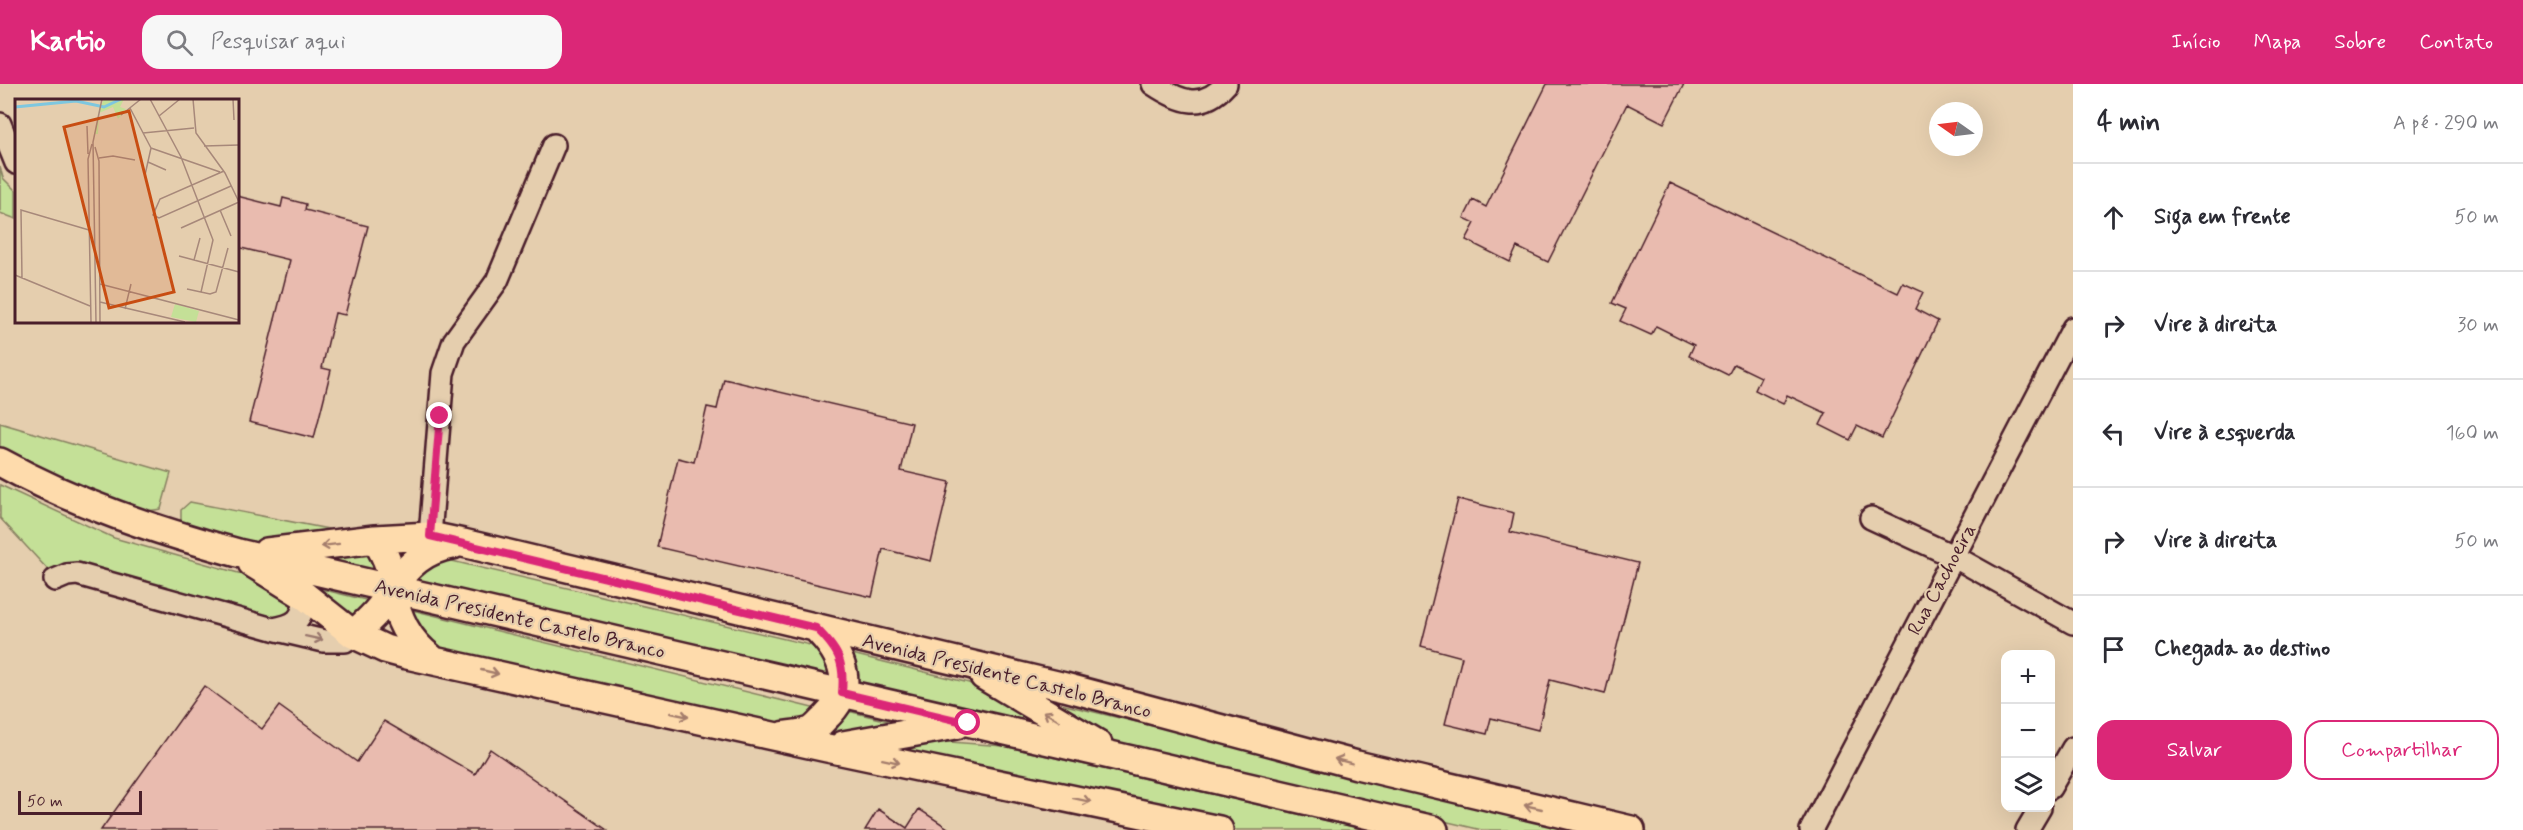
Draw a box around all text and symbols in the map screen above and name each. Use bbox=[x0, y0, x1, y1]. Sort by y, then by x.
search box bbox=[142, 15, 562, 69]
text: Kartio bbox=[30, 24, 106, 61]
icon: search bbox=[163, 26, 196, 59]
text: Pesquisar aqui bbox=[211, 28, 346, 56]
text: Início bbox=[2171, 28, 2221, 56]
text: Mapa bbox=[2254, 28, 2301, 56]
text: Sobre bbox=[2334, 28, 2386, 56]
text: Contato bbox=[2419, 28, 2493, 56]
inset map bbox=[15, 99, 238, 322]
north arrow bbox=[1929, 102, 1983, 156]
text: 4 min bbox=[2097, 106, 2160, 140]
text: A pé · 290 m bbox=[2393, 110, 2499, 137]
icon: ahead bbox=[2097, 201, 2130, 234]
text: Siga em frente bbox=[2154, 203, 2291, 231]
text: 50 m bbox=[2454, 204, 2499, 231]
icon: right bbox=[2097, 309, 2130, 342]
text: Vire à direita bbox=[2154, 311, 2277, 339]
text: 30 m bbox=[2457, 312, 2499, 339]
route end bbox=[426, 402, 452, 428]
icon: left bbox=[2097, 417, 2130, 450]
text: Vire à esquerda bbox=[2154, 419, 2295, 447]
text: 160 m bbox=[2446, 420, 2499, 447]
street label: Rua Cachoeira bbox=[1902, 519, 1983, 640]
icon: right bbox=[2097, 525, 2130, 558]
text: Vire à direita bbox=[2154, 527, 2277, 555]
text: 50 m bbox=[2454, 528, 2499, 555]
one-way arrow bbox=[320, 540, 340, 551]
street label: Avenida Presidente Castelo Branco bbox=[372, 573, 667, 666]
street label: Avenida Presidente Castelo Branco bbox=[859, 627, 1154, 726]
one-way arrow bbox=[305, 633, 324, 645]
icon: arrive bbox=[2097, 633, 2130, 666]
text: Chegada ao destino bbox=[2154, 635, 2330, 663]
map controls bbox=[2001, 650, 2055, 812]
button: + bbox=[2001, 650, 2055, 704]
one-way arrow bbox=[480, 667, 499, 679]
button: − bbox=[2001, 704, 2055, 758]
route start bbox=[954, 709, 980, 735]
one-way arrow bbox=[670, 710, 689, 721]
one-way arrow bbox=[1043, 710, 1060, 722]
button: Salvar bbox=[2097, 720, 2292, 780]
button: Compartilhar bbox=[2304, 720, 2499, 780]
one-way arrow bbox=[1334, 755, 1353, 767]
one-way arrow bbox=[881, 756, 900, 767]
button: layers bbox=[2001, 758, 2055, 812]
scale bar bbox=[18, 788, 142, 816]
text: 50 m bbox=[27, 791, 63, 812]
one-way arrow bbox=[1072, 795, 1091, 807]
one-way arrow bbox=[1524, 800, 1543, 812]

